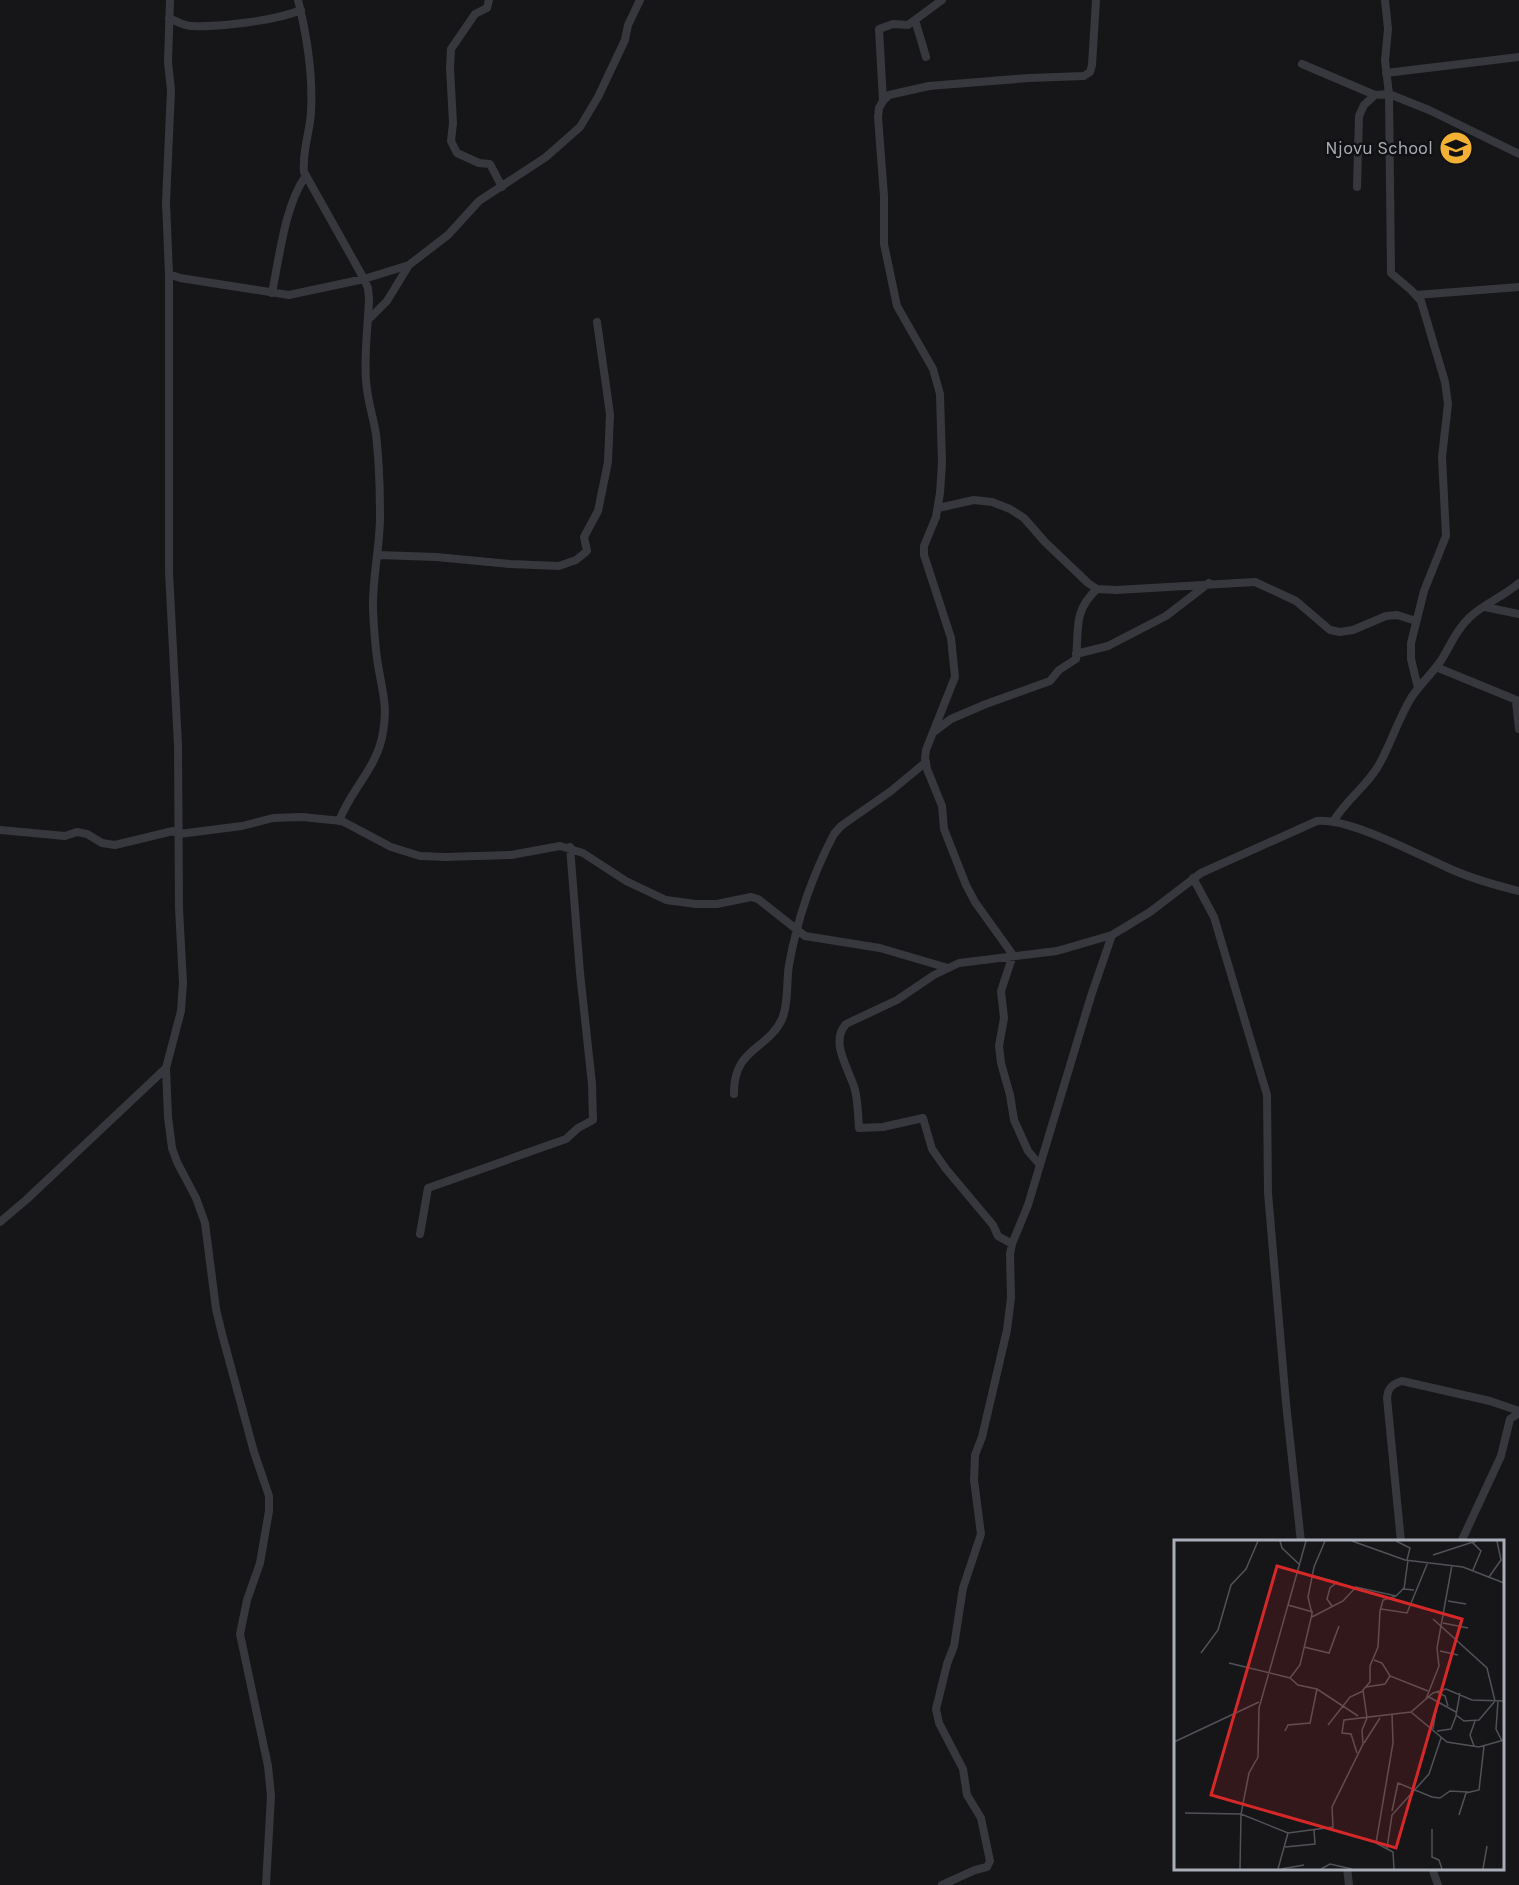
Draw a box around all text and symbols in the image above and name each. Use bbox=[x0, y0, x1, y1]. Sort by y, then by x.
school or university icon: Njovu School bbox=[1438, 130, 1474, 166]
place label: Njovu School bbox=[1325, 137, 1433, 159]
inset map bbox=[1174, 1540, 1504, 1870]

